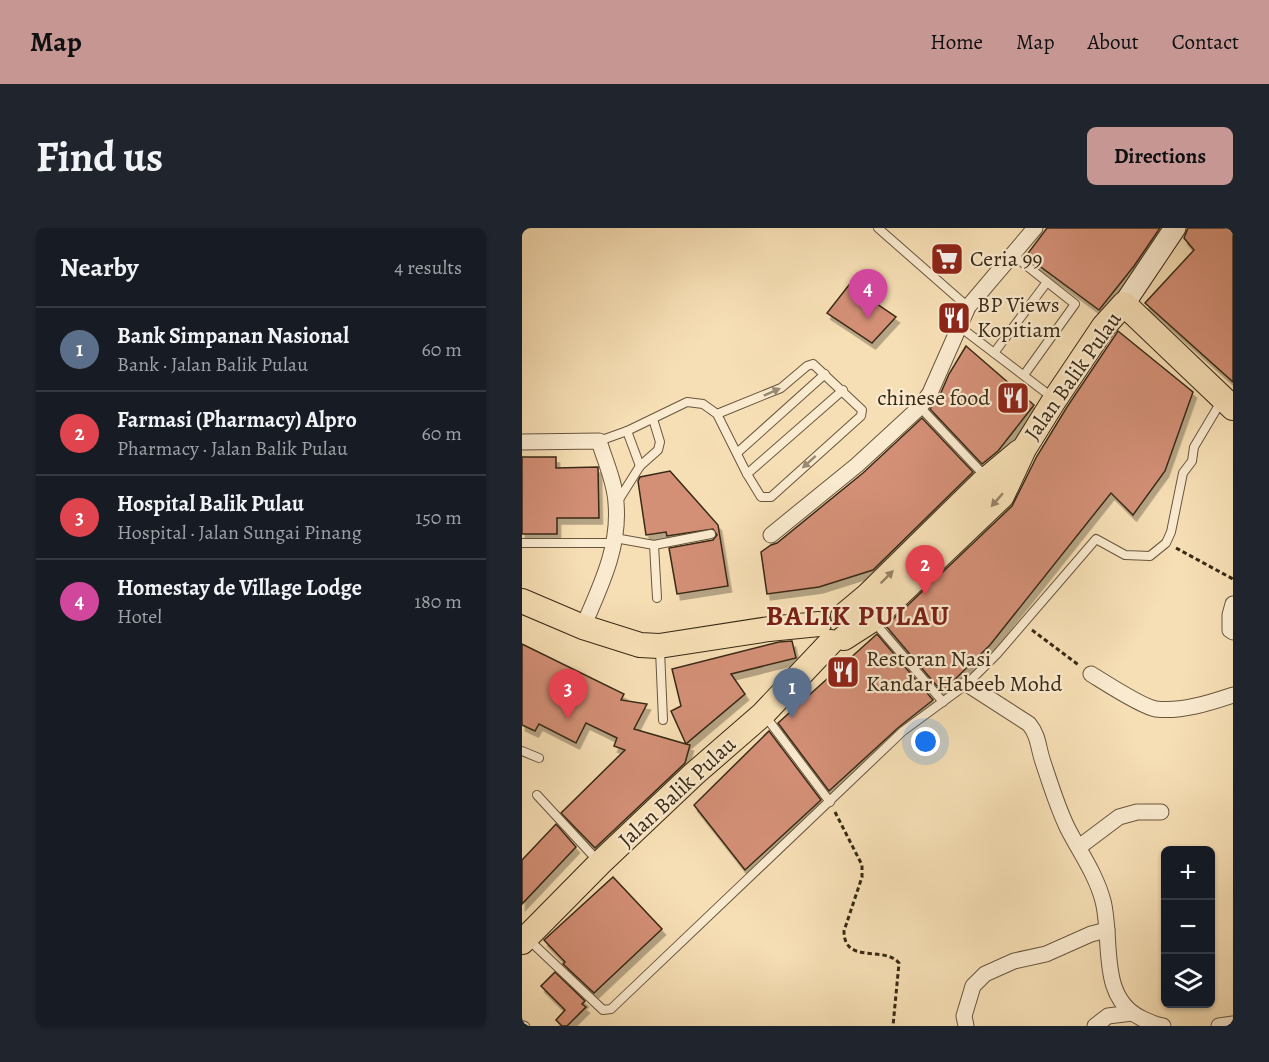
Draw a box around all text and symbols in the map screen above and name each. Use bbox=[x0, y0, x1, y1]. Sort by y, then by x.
text: Map bbox=[30, 23, 82, 61]
text: Home bbox=[930, 28, 983, 56]
text: Map bbox=[1016, 28, 1054, 56]
text: About bbox=[1087, 28, 1139, 56]
text: Contact bbox=[1172, 28, 1239, 56]
button: Directions bbox=[1087, 127, 1233, 185]
text: Find us bbox=[36, 128, 163, 185]
supermarket icon: Ceria 99 bbox=[929, 241, 965, 277]
place label: Ceria 99 bbox=[970, 244, 1042, 274]
text: Nearby bbox=[60, 250, 139, 285]
text: 4 results bbox=[394, 254, 462, 281]
pin: 4 bbox=[848, 270, 888, 319]
place label: BP Views Kopitiam bbox=[977, 290, 1061, 345]
restaurant icon: BP Views Kopitiam bbox=[936, 300, 972, 336]
street label: Jalan Balik Pulau bbox=[1018, 306, 1129, 446]
text: Bank Simpanan Nasional bbox=[117, 321, 349, 351]
text: 1 bbox=[76, 336, 83, 363]
text: 60 m bbox=[422, 336, 462, 363]
text: Bank · Jalan Balik Pulau bbox=[117, 351, 308, 378]
restaurant icon: chinese food bbox=[995, 380, 1031, 416]
place label: chinese food bbox=[877, 383, 990, 413]
one-way arrow bbox=[763, 387, 781, 397]
text: Farmasi (Pharmacy) Alpro bbox=[117, 405, 357, 435]
text: 2 bbox=[75, 420, 84, 447]
text: 60 m bbox=[422, 420, 462, 447]
text: Pharmacy · Jalan Balik Pulau bbox=[117, 435, 348, 462]
one-way arrow bbox=[802, 455, 817, 469]
text: Hospital Balik Pulau bbox=[117, 489, 304, 519]
one-way arrow bbox=[991, 492, 1004, 507]
text: 3 bbox=[75, 504, 84, 531]
text: 150 m bbox=[415, 504, 462, 531]
text: Hospital · Jalan Sungai Pinang bbox=[117, 519, 362, 546]
pin: 2 bbox=[906, 546, 944, 595]
one-way arrow bbox=[879, 570, 894, 584]
text: Homestay de Village Lodge bbox=[117, 573, 362, 603]
text: 4 bbox=[75, 588, 84, 615]
text: 180 m bbox=[414, 588, 462, 615]
district label: BALIK PULAU bbox=[766, 597, 950, 635]
text: Hotel bbox=[117, 603, 162, 630]
place label: Restoran Nasi Kandar Habeeb Mohd bbox=[866, 644, 1062, 699]
restaurant icon: Restoran Nasi Kandar Habeeb Mohd bbox=[825, 654, 861, 690]
pin: 1 bbox=[772, 668, 812, 718]
pin: 3 bbox=[548, 670, 588, 719]
your location bbox=[911, 727, 940, 756]
street label: Jalan Balik Pulau bbox=[612, 730, 742, 854]
map controls bbox=[1161, 846, 1215, 1008]
button: + bbox=[1161, 846, 1215, 900]
button: − bbox=[1161, 900, 1215, 954]
button: layers bbox=[1161, 954, 1215, 1008]

